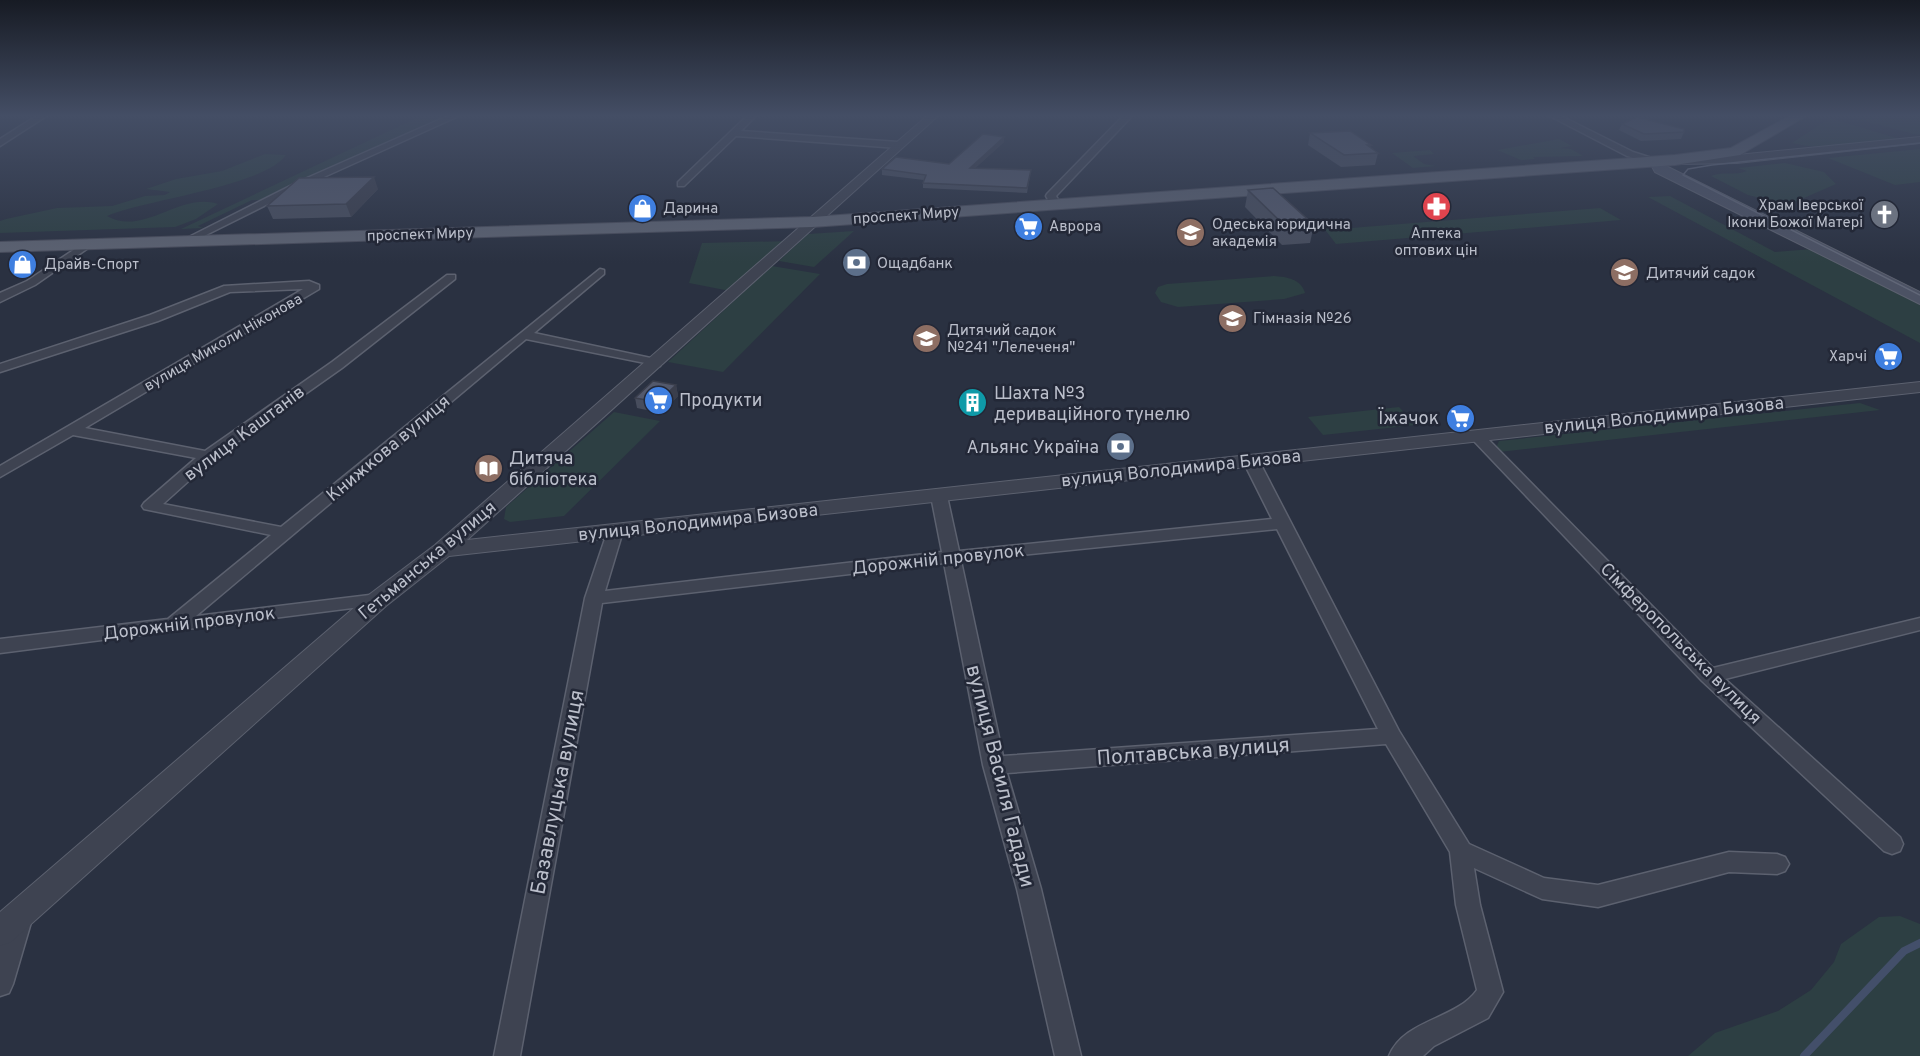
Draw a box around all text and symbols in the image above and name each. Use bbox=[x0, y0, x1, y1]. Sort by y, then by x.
pharmacy icon: Аптека оптових цін bbox=[1420, 190, 1452, 222]
shop icon: Дарина bbox=[626, 192, 658, 224]
place label: Храм Іверської Ікони Божої Матері bbox=[1727, 197, 1864, 233]
church icon: Храм Іверської Ікони Божої Матері bbox=[1868, 198, 1900, 230]
place label: Дарина bbox=[663, 200, 718, 219]
street label: проспект Миру bbox=[852, 203, 960, 230]
supermarket icon: Аврора bbox=[1012, 210, 1044, 242]
place label: Одеська юридична академія bbox=[1212, 216, 1351, 252]
school or university icon: Одеська юридична академія bbox=[1175, 217, 1207, 249]
place label: Аврора bbox=[1049, 218, 1101, 237]
street label: проспект Миру bbox=[367, 224, 474, 247]
place label: Аптека оптових цін bbox=[1394, 225, 1478, 261]
bank icon: Ощадбанк bbox=[840, 247, 872, 279]
shop icon: Драйв-Спорт bbox=[7, 248, 39, 280]
place label: Ощадбанк bbox=[877, 255, 953, 274]
place label: Драйв-Спорт bbox=[44, 256, 139, 275]
school or university icon: Дитячий садок bbox=[1609, 257, 1641, 289]
place label: Дитячий садок bbox=[1646, 265, 1756, 284]
street label: вулиця Миколи Ніконова bbox=[141, 290, 306, 396]
school or university icon: Гімназія №26 bbox=[1216, 302, 1248, 334]
place label: Гімназія №26 bbox=[1253, 310, 1352, 329]
place label: Дитячий садок №241 "Лелеченя" bbox=[947, 322, 1075, 358]
school or university icon: Дитячий садок №241 "Лелеченя" bbox=[910, 323, 942, 355]
supermarket icon: Харчі bbox=[1872, 340, 1904, 372]
place label: Харчі bbox=[1829, 348, 1867, 367]
street label: вулиця Каштанів bbox=[180, 381, 310, 487]
place label: Шахта №3 дериваційного тунелю bbox=[994, 383, 1190, 427]
supermarket icon: Продукти bbox=[642, 384, 674, 416]
building icon: Шахта №3 дериваційного тунелю bbox=[957, 387, 989, 419]
place label: Продукти bbox=[679, 390, 762, 413]
street label: Книжкова вулиця bbox=[322, 391, 456, 508]
street label: вулиця Володимира Бизова bbox=[1543, 392, 1785, 441]
supermarket icon: Їжачок bbox=[1444, 402, 1476, 434]
place label: Їжачок bbox=[1378, 406, 1439, 431]
bank icon: Альянс Україна bbox=[1104, 431, 1136, 463]
place label: Альянс Україна bbox=[966, 437, 1099, 460]
street label: вулиця Володимира Бизова bbox=[1060, 445, 1302, 494]
place label: Дитяча бібліотека bbox=[509, 448, 597, 492]
library icon: Дитяча бібліотека bbox=[472, 452, 504, 484]
street label: Гетьманська вулиця bbox=[354, 497, 502, 626]
street label: вулиця Володимира Бизова bbox=[577, 499, 819, 548]
street label: Дорожній провулок bbox=[851, 540, 1025, 581]
street label: Сімферопольська вулиця bbox=[1594, 558, 1766, 730]
street label: Дорожній провулок bbox=[102, 603, 276, 646]
street label: вулиця Василя Гадади bbox=[959, 662, 1040, 891]
street label: Базавлуцька вулиця bbox=[525, 688, 592, 897]
street label: Полтавська вулиця bbox=[1096, 732, 1291, 773]

